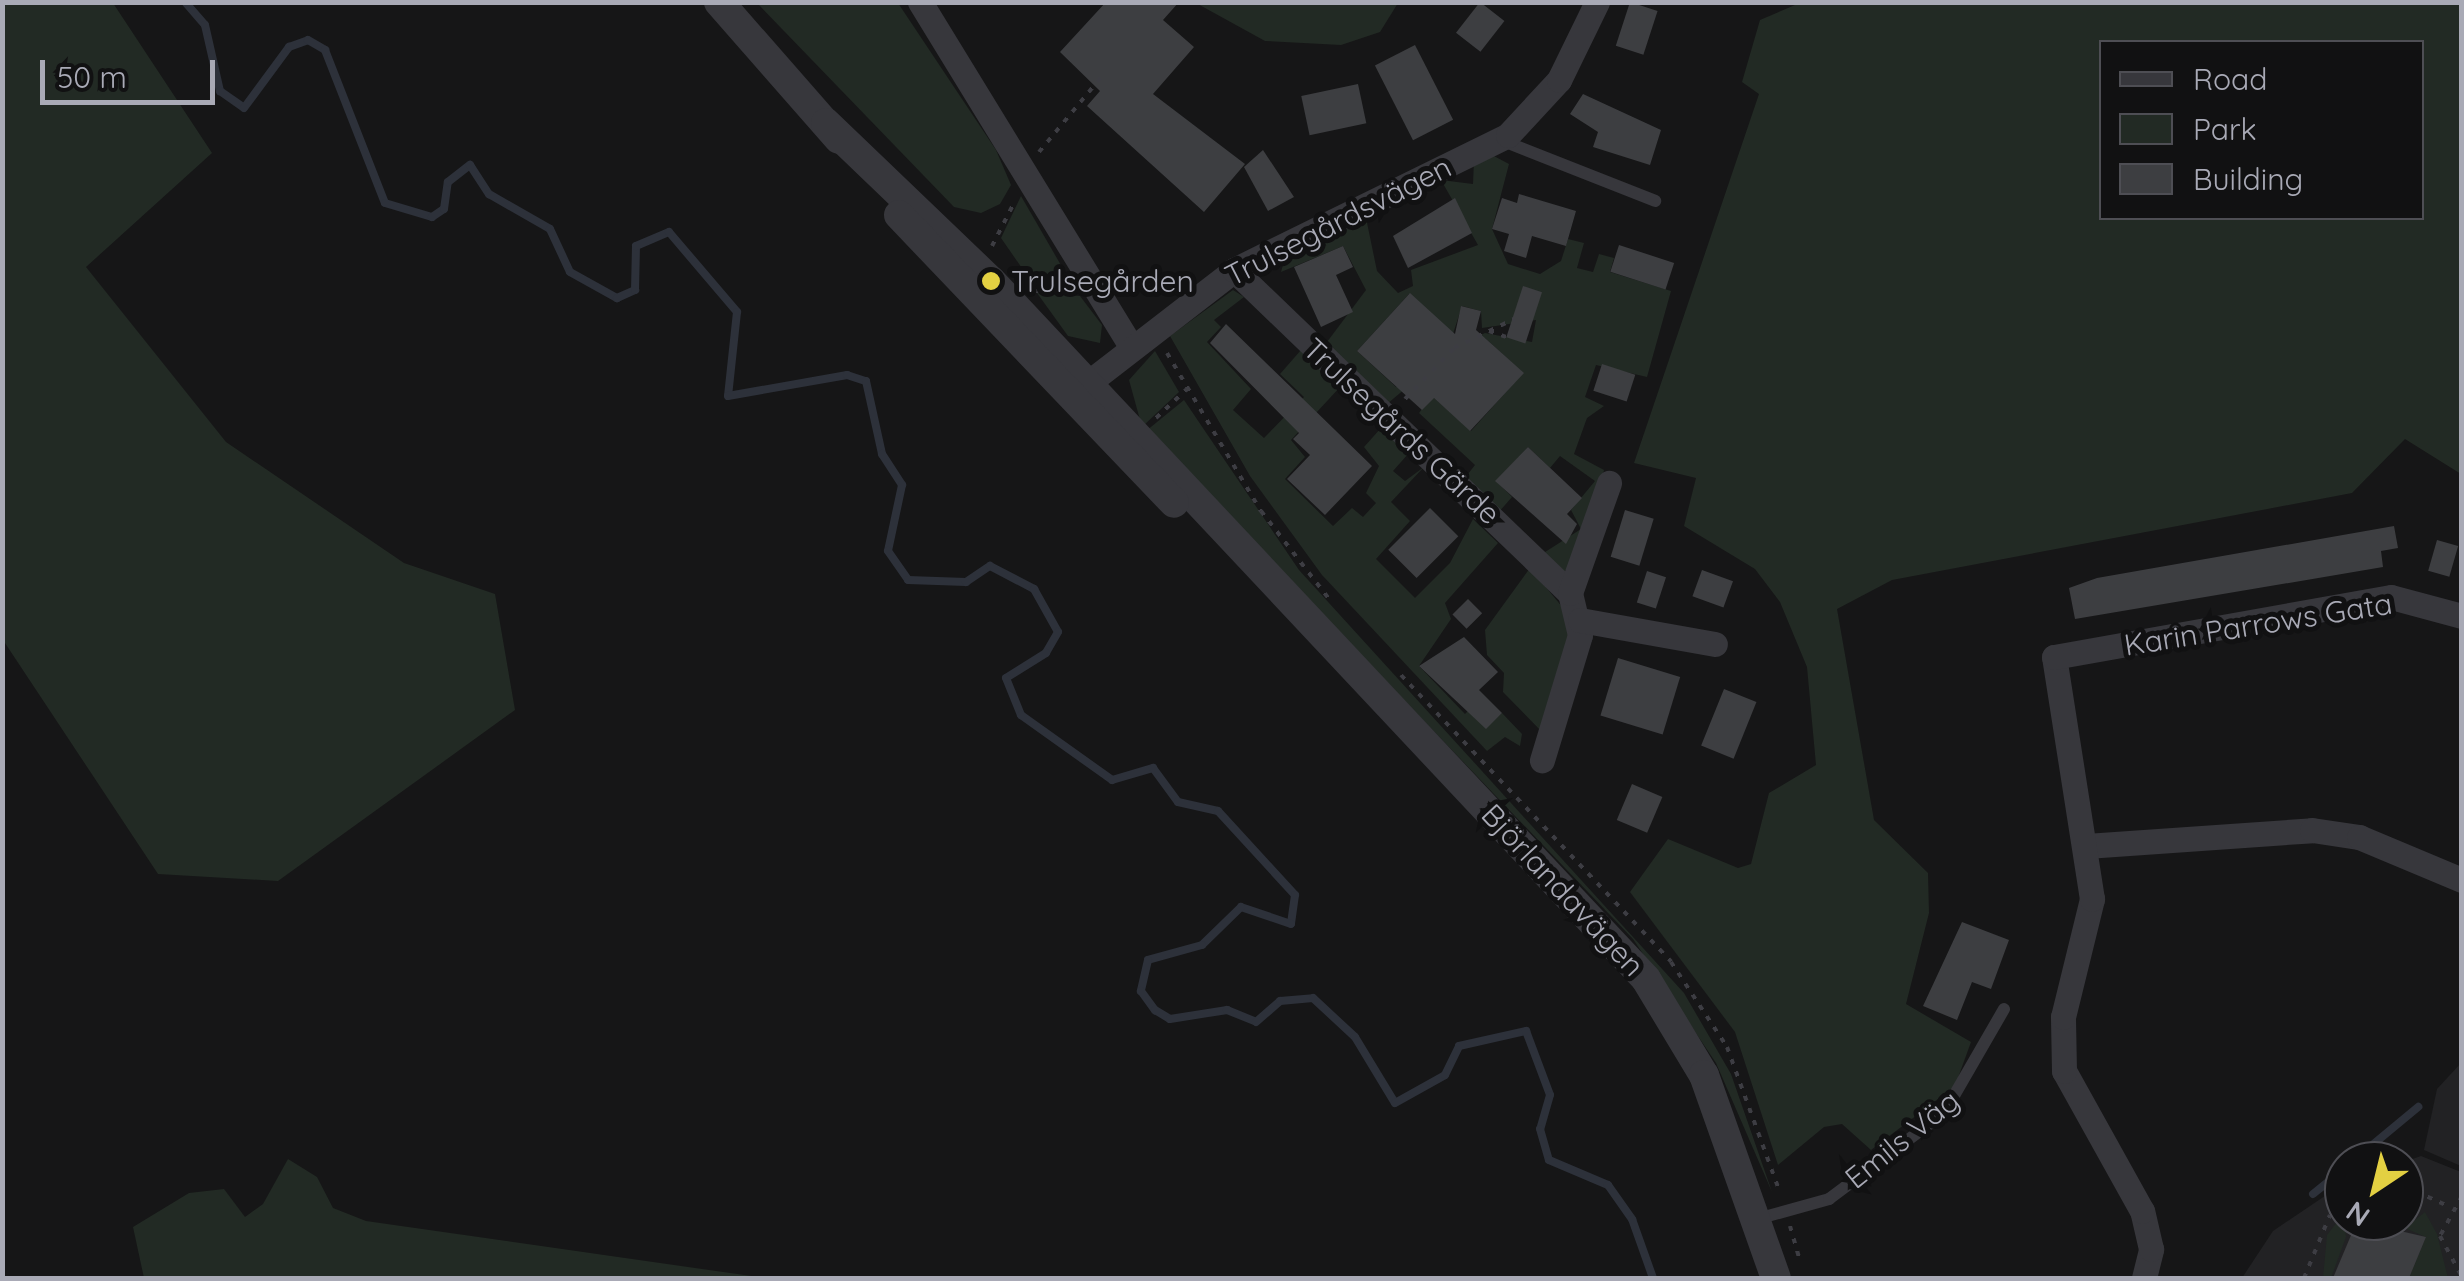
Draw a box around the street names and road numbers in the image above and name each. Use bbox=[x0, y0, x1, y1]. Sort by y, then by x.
street label: Trulsegårdsvägen bbox=[1219, 148, 1457, 294]
street label: Trulsegårds Gärde bbox=[1296, 330, 1508, 532]
street label: Karin Parrows Gata bbox=[2121, 585, 2395, 663]
street label: Björlandavägen bbox=[1474, 796, 1652, 984]
street label: Emils Väg bbox=[1838, 1082, 1966, 1196]

